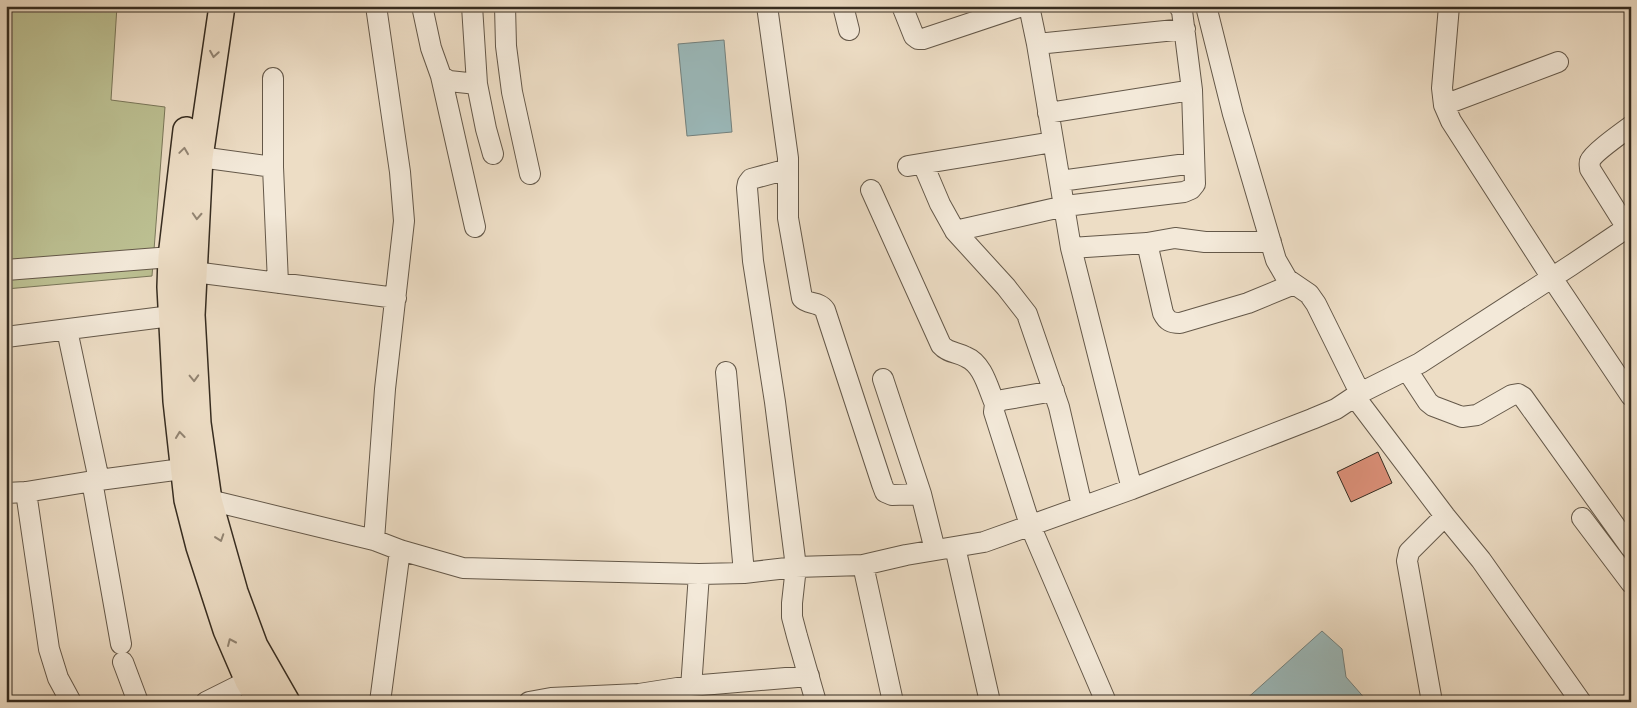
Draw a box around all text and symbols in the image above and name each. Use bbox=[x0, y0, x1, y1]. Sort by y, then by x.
one-way arrow bbox=[210, 50, 220, 59]
one-way arrow bbox=[178, 146, 188, 155]
one-way arrow bbox=[191, 212, 202, 220]
one-way arrow bbox=[189, 374, 200, 382]
one-way arrow bbox=[174, 430, 185, 438]
one-way arrow bbox=[214, 533, 224, 542]
one-way arrow bbox=[226, 638, 237, 647]

